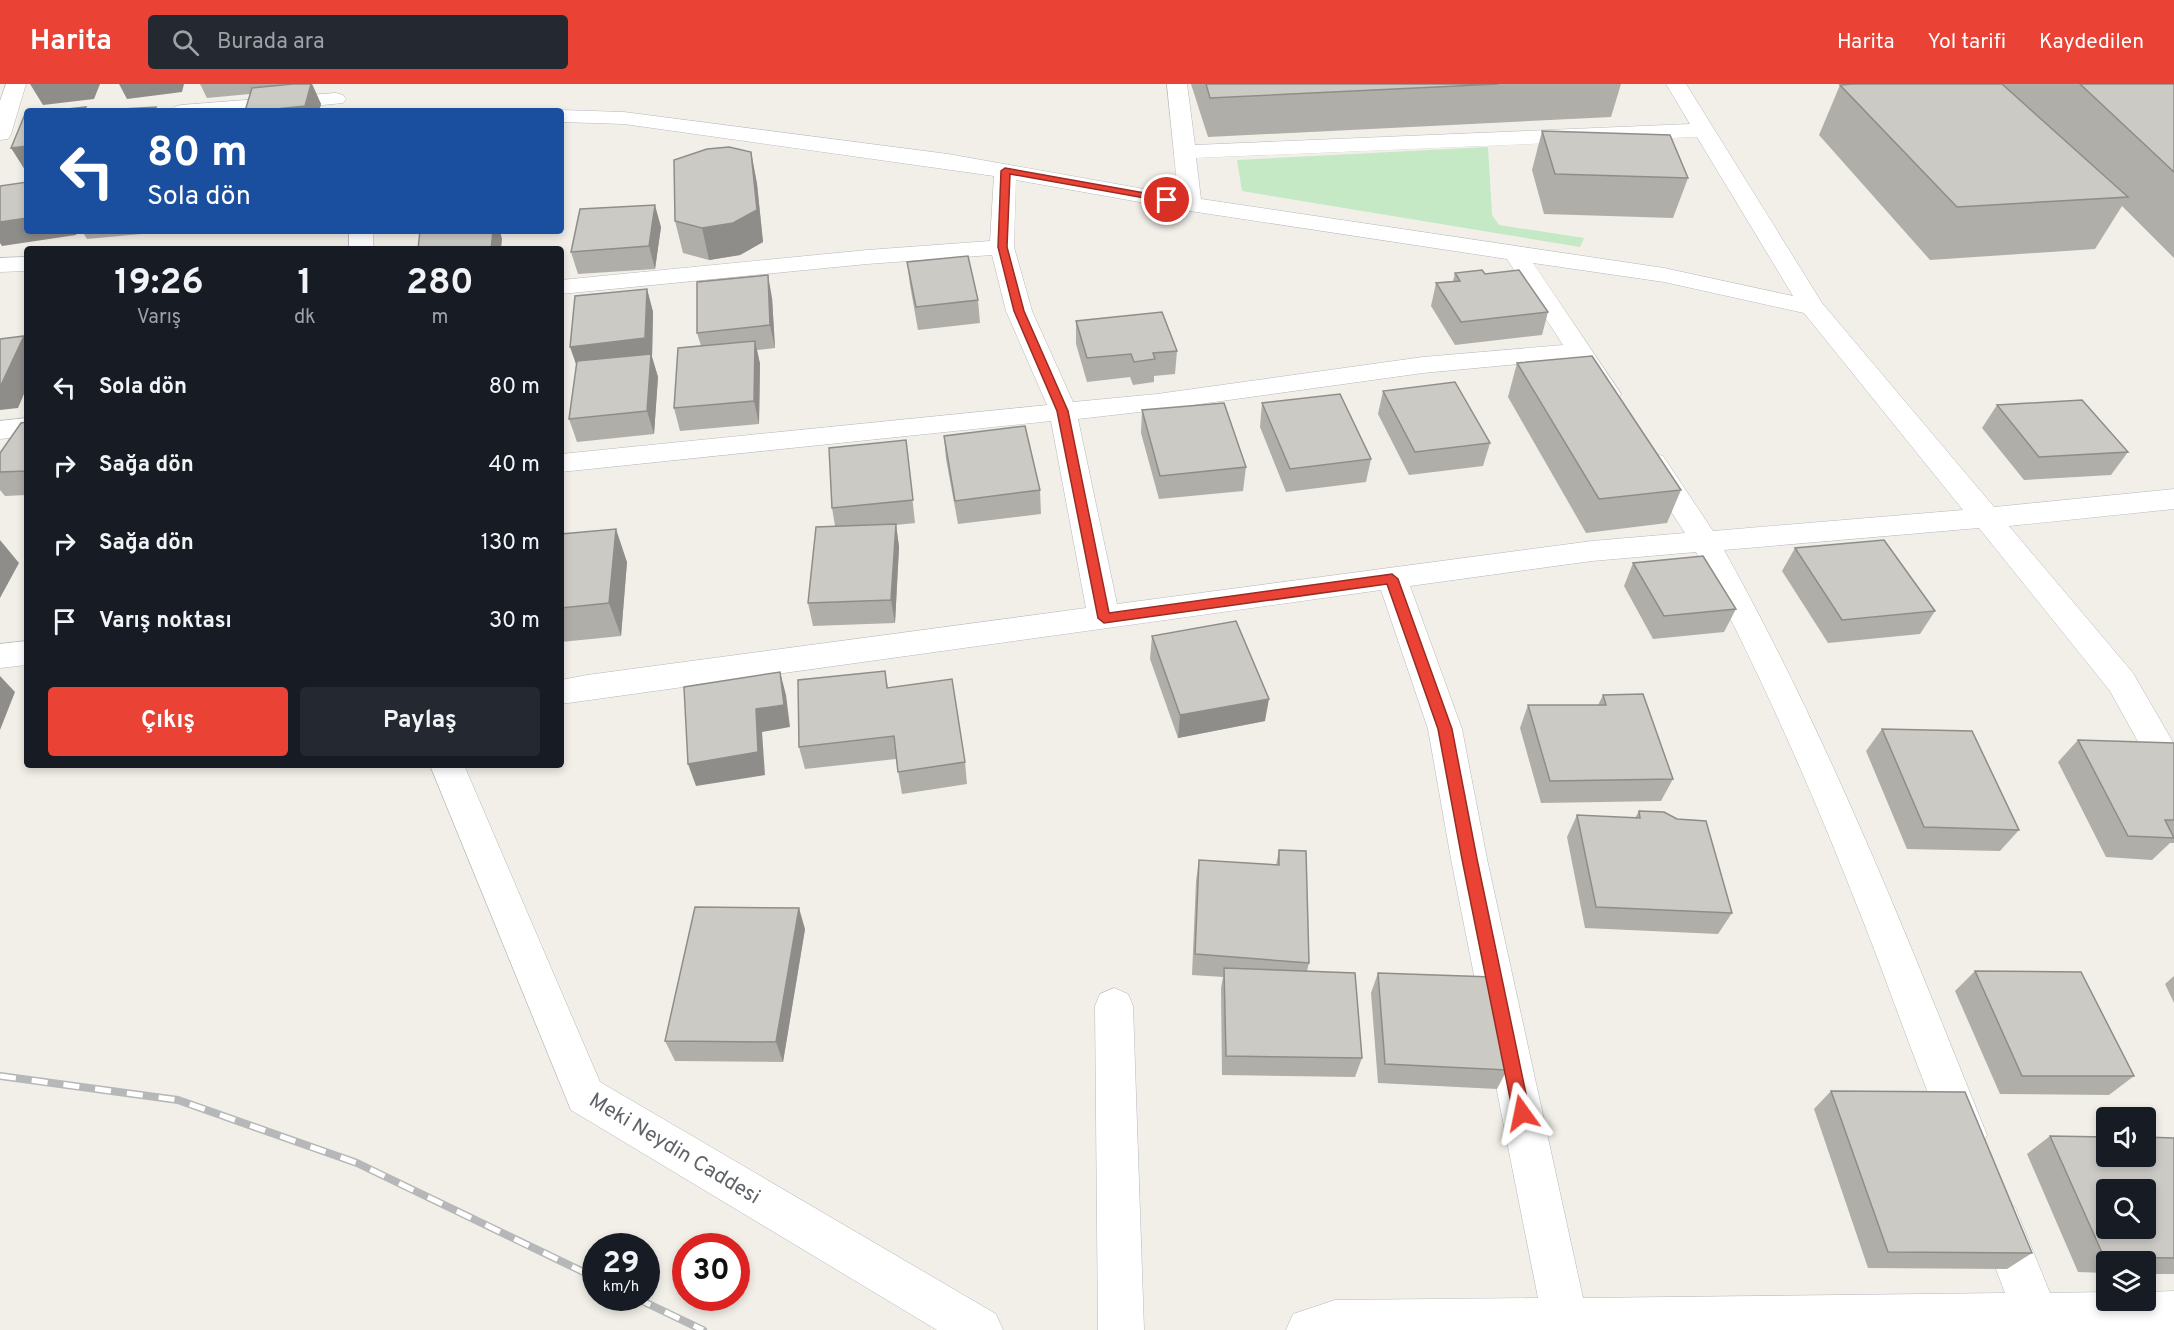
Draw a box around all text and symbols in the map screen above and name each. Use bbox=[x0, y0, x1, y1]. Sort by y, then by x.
search box bbox=[148, 15, 568, 69]
text: Harita bbox=[30, 24, 112, 60]
icon: search bbox=[169, 26, 202, 59]
text: Burada ara bbox=[217, 29, 325, 56]
text: Harita bbox=[1837, 29, 1895, 56]
text: Yol tarifi bbox=[1928, 29, 2006, 56]
text: Kaydedilen bbox=[2039, 29, 2144, 56]
text: 80 m bbox=[147, 128, 248, 181]
icon: left bbox=[48, 132, 126, 210]
pin bbox=[1141, 174, 1192, 225]
text: Sola dön bbox=[147, 180, 251, 214]
icon: arrive bbox=[1150, 183, 1183, 216]
text: 19:26 bbox=[114, 261, 204, 307]
text: 1 bbox=[298, 261, 312, 307]
text: 280 bbox=[406, 261, 474, 307]
text: Varış bbox=[137, 305, 181, 331]
text: dk bbox=[294, 305, 316, 331]
text: m bbox=[431, 305, 448, 331]
icon: left bbox=[48, 371, 81, 404]
text: Sola dön bbox=[99, 374, 187, 401]
text: 80 m bbox=[489, 374, 540, 401]
icon: right bbox=[48, 449, 81, 482]
text: Sağa dön bbox=[99, 452, 194, 479]
text: 40 m bbox=[488, 452, 540, 479]
icon: right bbox=[48, 527, 81, 560]
text: Sağa dön bbox=[99, 530, 194, 557]
text: 130 m bbox=[481, 530, 540, 557]
icon: arrive bbox=[48, 605, 81, 638]
text: Varış noktası bbox=[99, 608, 232, 635]
text: 30 m bbox=[489, 608, 540, 635]
button: Çıkış bbox=[48, 687, 288, 756]
button: Paylaş bbox=[300, 687, 540, 756]
position arrow bbox=[1490, 1081, 1554, 1145]
street label: Meki Neydin Caddesi bbox=[584, 1087, 765, 1211]
map controls bbox=[2096, 1107, 2156, 1311]
button: sound bbox=[2096, 1107, 2156, 1167]
button: search bbox=[2096, 1179, 2156, 1239]
speed limit sign: 30 bbox=[672, 1233, 750, 1311]
text: 29 bbox=[603, 1246, 639, 1283]
button: layers bbox=[2096, 1251, 2156, 1311]
text: km/h bbox=[603, 1278, 639, 1297]

